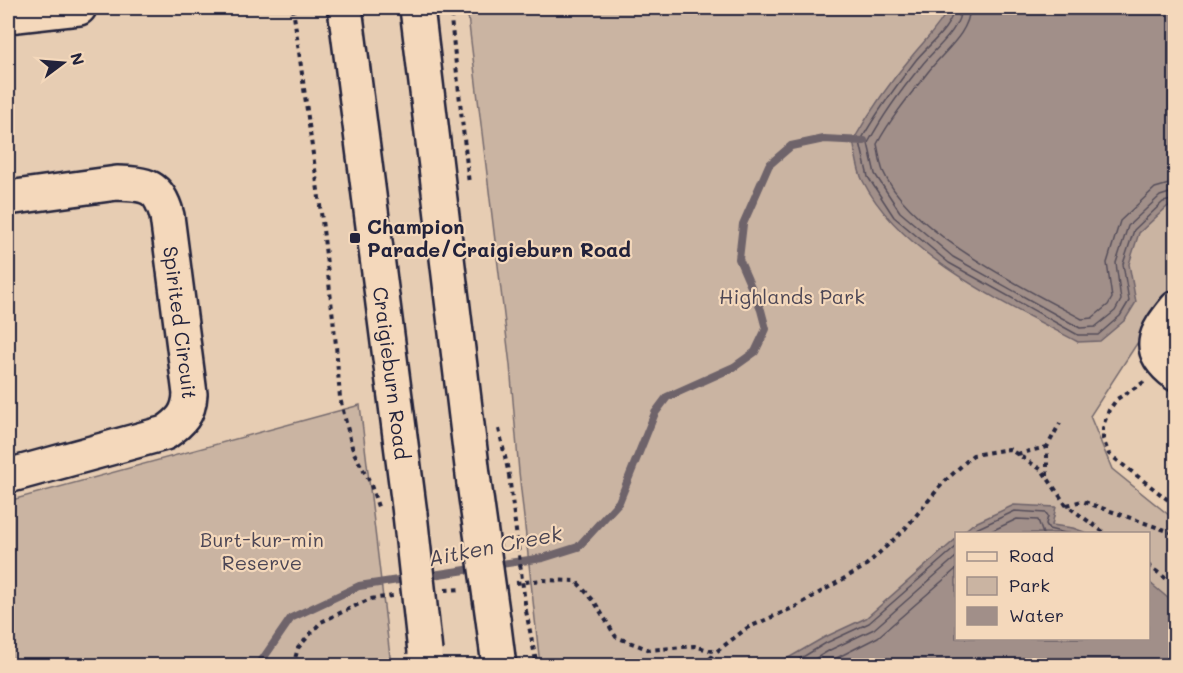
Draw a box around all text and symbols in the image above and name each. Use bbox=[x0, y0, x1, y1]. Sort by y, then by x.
north arrow bbox=[33, 33, 93, 93]
text: N bbox=[66, 50, 90, 67]
place label: Champion Parade/Craigieburn Road bbox=[367, 213, 631, 262]
marker: Champion Parade/Craigieburn Road bbox=[348, 231, 362, 245]
street label: Spirited Circuit bbox=[158, 245, 203, 400]
park label: Highlands Park bbox=[719, 283, 865, 309]
street label: Craigieburn Road bbox=[368, 285, 416, 461]
water label: Aitken Creek bbox=[426, 519, 565, 571]
park label: Burt-kur-min Reserve bbox=[200, 526, 324, 575]
legend bbox=[955, 532, 1150, 640]
text: Road bbox=[1009, 543, 1054, 567]
text: Park bbox=[1009, 573, 1050, 597]
text: Water bbox=[1009, 603, 1064, 627]

